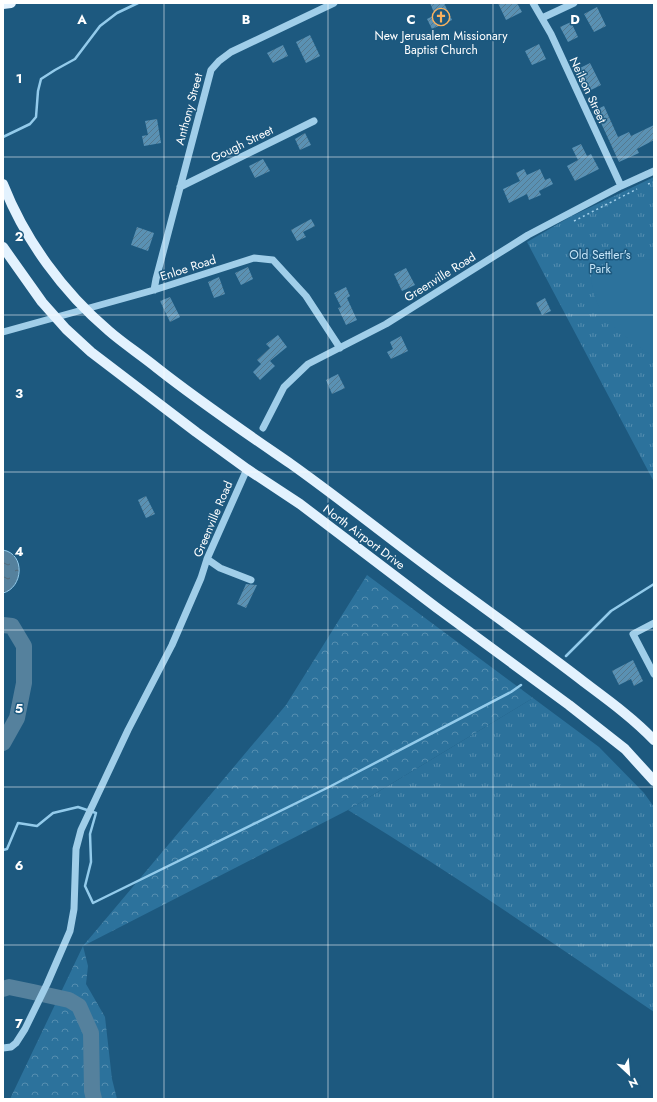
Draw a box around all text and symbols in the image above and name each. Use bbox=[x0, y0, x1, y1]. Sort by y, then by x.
church icon: New Jerusalem Missionary Baptist Church bbox=[431, 7, 451, 27]
text: A bbox=[76, 10, 87, 29]
text: B bbox=[242, 10, 251, 29]
text: C bbox=[406, 10, 416, 29]
text: D bbox=[570, 10, 580, 29]
place label: New Jerusalem Missionary Baptist Church bbox=[374, 27, 508, 59]
street label: Neilson Street bbox=[565, 54, 611, 126]
text: 1 bbox=[16, 69, 22, 88]
street label: Anthony Street bbox=[171, 71, 207, 147]
street label: Gough Street bbox=[208, 121, 276, 167]
text: 2 bbox=[15, 227, 23, 246]
park label: Old Settler's Park bbox=[569, 246, 631, 278]
street label: Greenville Road bbox=[401, 248, 479, 306]
street label: Enloe Road bbox=[158, 250, 218, 286]
text: 3 bbox=[15, 384, 23, 403]
street label: Greenville Road bbox=[189, 478, 237, 560]
street label: North Airport Drive bbox=[319, 500, 409, 574]
text: 4 bbox=[14, 542, 24, 561]
text: 5 bbox=[15, 699, 23, 718]
text: 6 bbox=[15, 856, 24, 875]
text: 7 bbox=[15, 1014, 23, 1033]
north arrow bbox=[609, 1054, 649, 1094]
text: N bbox=[626, 1074, 641, 1092]

